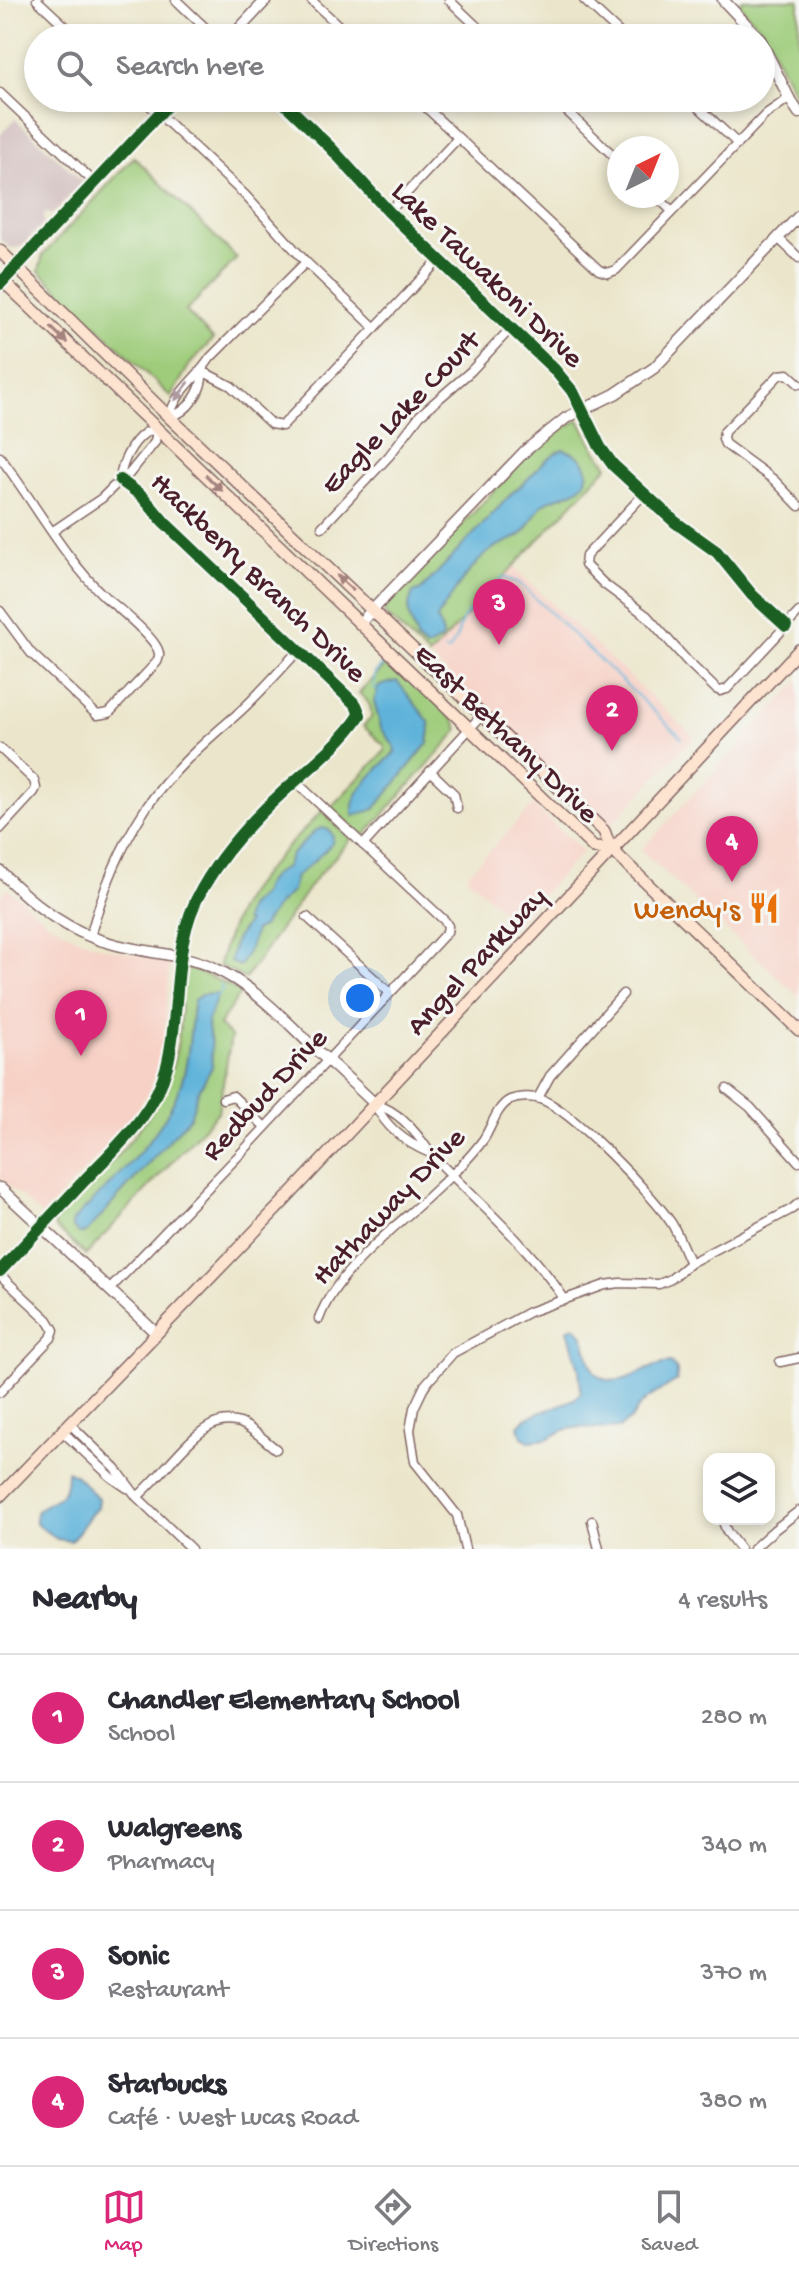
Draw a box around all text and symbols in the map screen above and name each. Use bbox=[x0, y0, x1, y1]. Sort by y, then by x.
search box bbox=[24, 24, 775, 112]
icon: search bbox=[52, 46, 96, 90]
text: Search here bbox=[116, 51, 264, 86]
north arrow bbox=[607, 136, 679, 208]
street label: Lake Tawakoni Drive bbox=[382, 175, 590, 377]
street label: Eagle Lake Court bbox=[315, 323, 491, 503]
one-way arrow bbox=[49, 325, 68, 344]
one-way arrow bbox=[175, 381, 191, 401]
street label: Hackberry Branch Drive bbox=[141, 467, 373, 692]
one-way arrow bbox=[204, 474, 223, 492]
one-way arrow bbox=[336, 575, 355, 593]
pin: 3 bbox=[473, 579, 525, 645]
street label: East Bethany Drive bbox=[405, 638, 605, 833]
pin: 2 bbox=[586, 685, 638, 751]
pin: 4 bbox=[706, 816, 758, 882]
street label: Angel Parkway bbox=[401, 881, 556, 1045]
restaurant icon: Wendy's bbox=[747, 891, 781, 925]
place label: Wendy's bbox=[634, 895, 741, 930]
your location bbox=[340, 978, 380, 1018]
pin: 1 bbox=[55, 990, 107, 1056]
street label: Redbud Drive bbox=[196, 1022, 337, 1170]
street label: Hathaway Drive bbox=[306, 1122, 475, 1294]
map controls bbox=[703, 1453, 775, 1525]
button: layers bbox=[703, 1453, 775, 1525]
text: Nearby bbox=[32, 1581, 137, 1621]
text: 4 results bbox=[678, 1586, 767, 1617]
text: Chandler Elementary School bbox=[108, 1685, 460, 1720]
text: 1 bbox=[53, 1703, 63, 1734]
text: 280 m bbox=[701, 1703, 767, 1734]
text: School bbox=[108, 1720, 176, 1751]
text: Walgreens bbox=[108, 1813, 241, 1848]
text: 2 bbox=[52, 1831, 64, 1862]
text: 340 m bbox=[702, 1831, 767, 1862]
text: Pharmacy bbox=[108, 1848, 214, 1879]
text: Sonic bbox=[108, 1941, 168, 1976]
text: 3 bbox=[51, 1959, 65, 1990]
text: 370 m bbox=[701, 1959, 767, 1990]
text: Restaurant bbox=[108, 1976, 228, 2007]
text: Starbucks bbox=[108, 2069, 226, 2104]
text: 4 bbox=[52, 2087, 64, 2118]
text: 380 m bbox=[700, 2087, 767, 2118]
text: Café · West Lucas Road bbox=[108, 2104, 358, 2135]
tab: Map bbox=[102, 2185, 146, 2259]
tab: Directions bbox=[349, 2185, 438, 2259]
tab: Saved bbox=[641, 2185, 697, 2259]

